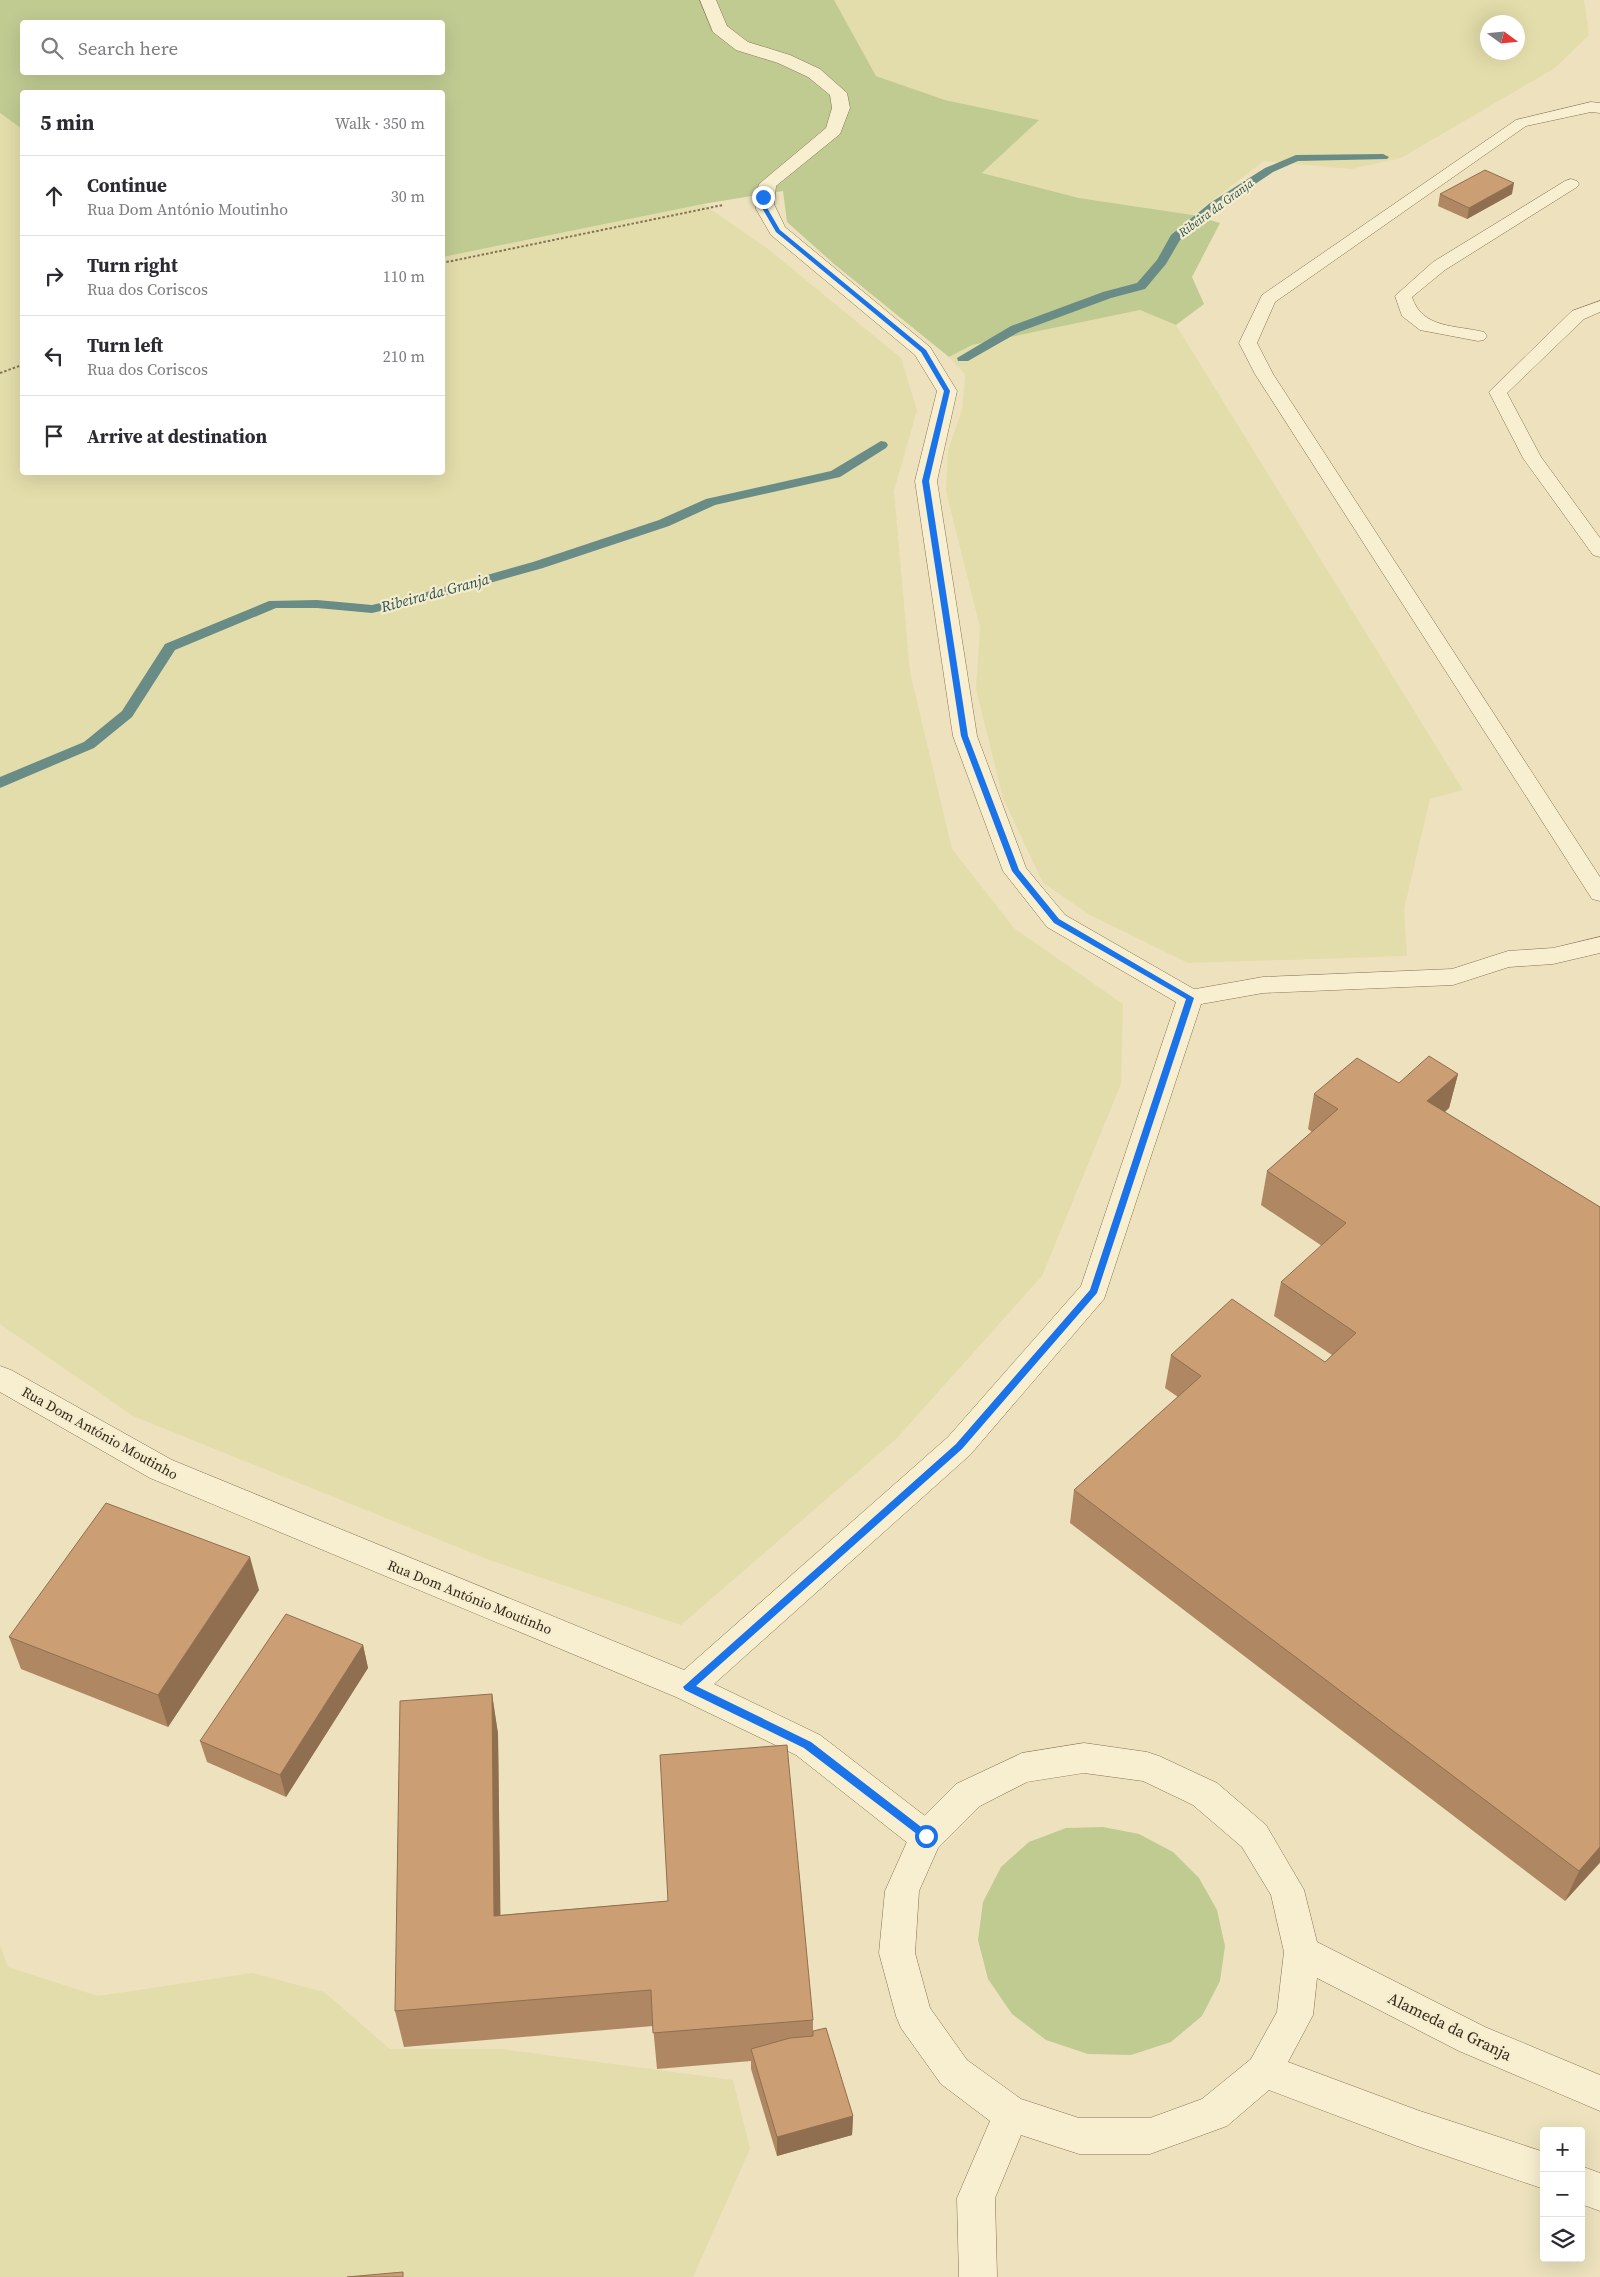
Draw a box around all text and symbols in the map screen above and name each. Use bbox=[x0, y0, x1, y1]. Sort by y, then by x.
north arrow bbox=[1480, 15, 1525, 60]
search box bbox=[20, 20, 445, 75]
icon: search bbox=[38, 34, 66, 62]
text: Search here bbox=[78, 35, 178, 61]
text: 5 min bbox=[40, 108, 95, 137]
text: Walk · 350 m bbox=[335, 112, 425, 134]
text: Continue bbox=[87, 172, 167, 198]
water label: Ribeira da Granja bbox=[1175, 175, 1257, 241]
icon: ahead bbox=[40, 182, 68, 210]
text: 30 m bbox=[391, 185, 425, 207]
route end bbox=[752, 186, 775, 209]
text: Rua Dom António Moutinho bbox=[87, 198, 288, 220]
text: Turn right bbox=[87, 252, 178, 278]
icon: right bbox=[40, 262, 68, 290]
text: 110 m bbox=[383, 265, 425, 287]
text: Rua dos Coriscos bbox=[87, 278, 208, 300]
text: Turn left bbox=[87, 332, 163, 358]
icon: left bbox=[40, 342, 68, 370]
text: 210 m bbox=[383, 345, 425, 367]
text: Rua dos Coriscos bbox=[87, 358, 208, 380]
icon: arrive bbox=[40, 422, 68, 450]
text: Arrive at destination bbox=[87, 423, 267, 449]
water label: Ribeira da Granja bbox=[378, 568, 491, 617]
street label: Rua Dom António Moutinho bbox=[18, 1382, 182, 1485]
street label: Rua Dom António Moutinho bbox=[385, 1555, 556, 1639]
route start bbox=[915, 1825, 938, 1848]
street label: Alameda da Granja bbox=[1384, 1986, 1516, 2066]
map controls bbox=[1540, 2127, 1585, 2262]
button: + bbox=[1540, 2127, 1585, 2172]
button: − bbox=[1540, 2172, 1585, 2217]
button: layers bbox=[1540, 2217, 1585, 2262]

